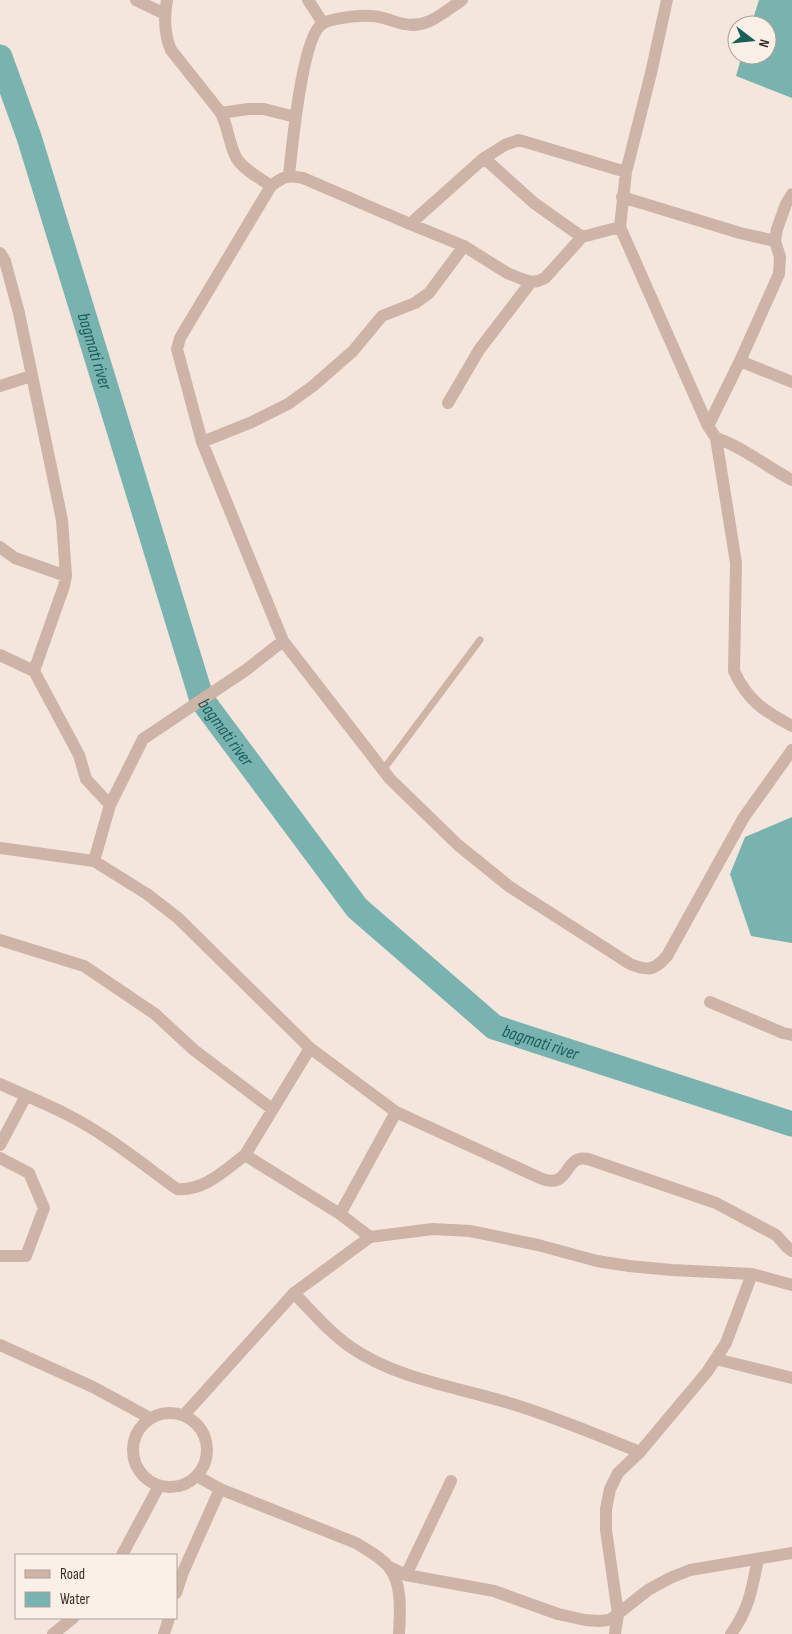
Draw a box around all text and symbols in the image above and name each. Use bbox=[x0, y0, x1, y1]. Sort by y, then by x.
north arrow bbox=[727, 15, 777, 65]
text: N bbox=[755, 38, 773, 49]
water label: bagmati river bbox=[73, 310, 116, 393]
water label: bagmati river bbox=[193, 694, 258, 771]
water label: bagmati river bbox=[500, 1020, 582, 1065]
legend bbox=[15, 1554, 178, 1619]
text: Road bbox=[60, 1565, 85, 1584]
text: Water bbox=[60, 1590, 91, 1609]

